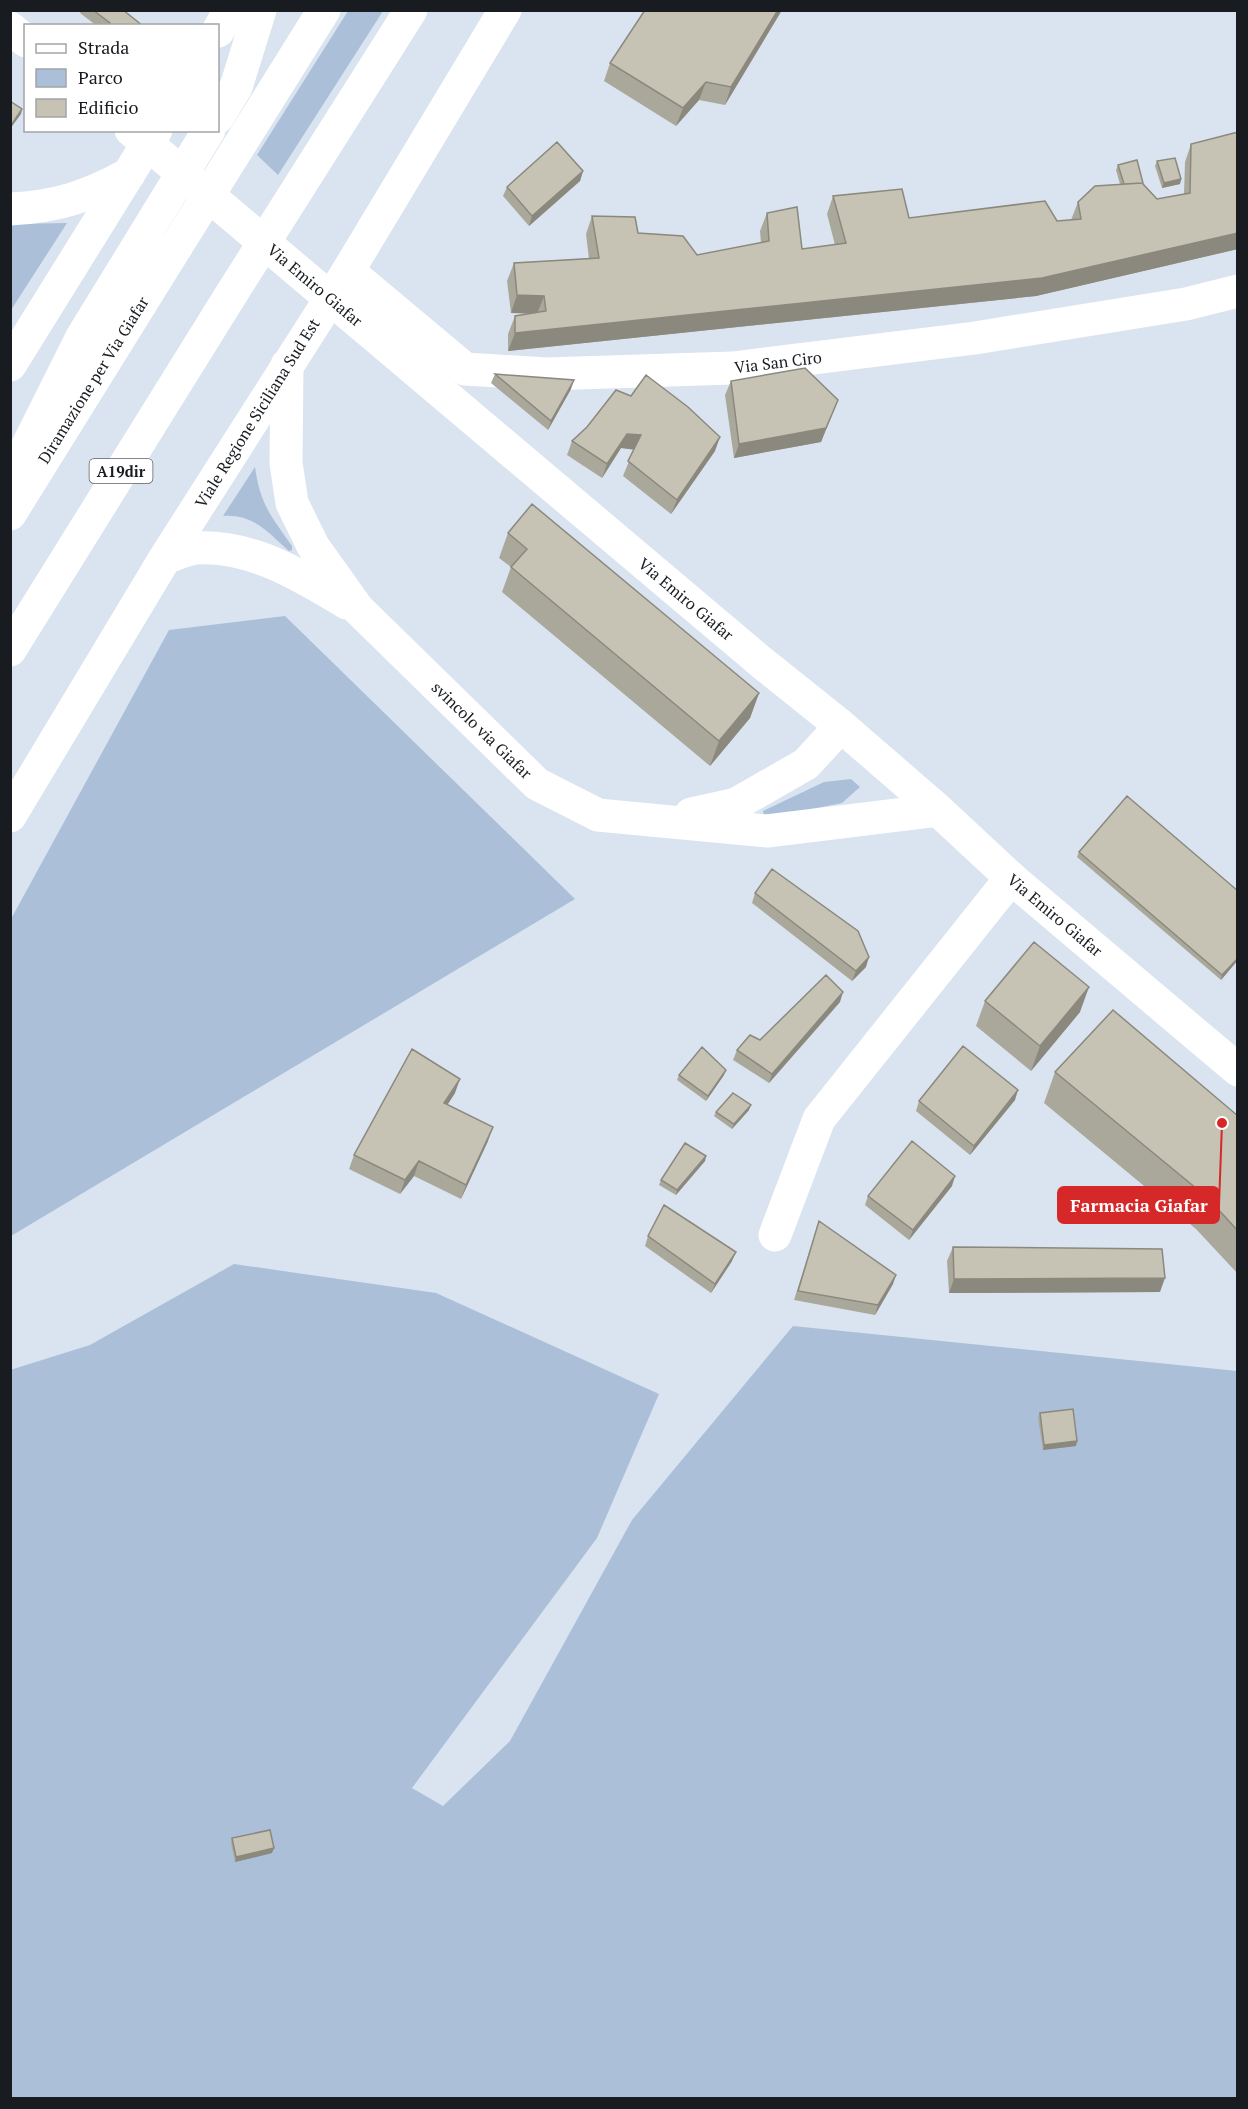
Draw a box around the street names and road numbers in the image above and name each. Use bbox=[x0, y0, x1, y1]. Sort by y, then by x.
street label: Via Emiro Giafar bbox=[263, 239, 368, 332]
street label: Diramazione per Via Giafar bbox=[32, 292, 154, 468]
street label: Viale Regione Siciliana Sud Est bbox=[189, 314, 325, 512]
street label: Via San Ciro bbox=[733, 346, 823, 378]
road number: A19dir bbox=[90, 459, 152, 483]
street label: Via Emiro Giafar bbox=[634, 553, 739, 646]
street label: svincolo via Giafar bbox=[427, 676, 538, 784]
street label: Via Emiro Giafar bbox=[1003, 869, 1108, 962]

